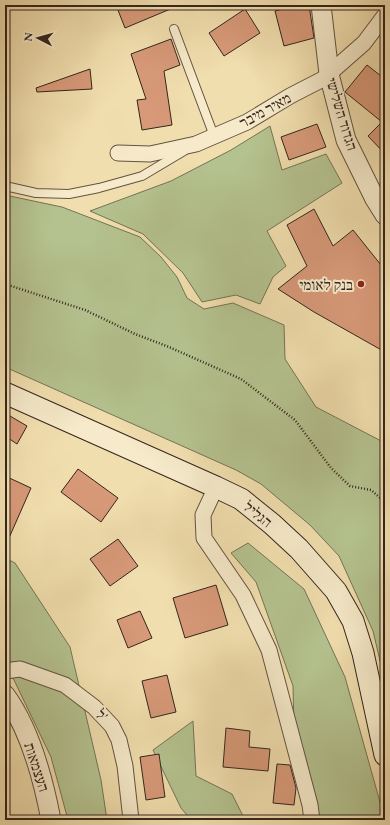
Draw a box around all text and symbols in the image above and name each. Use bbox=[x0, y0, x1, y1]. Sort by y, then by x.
north arrow bbox=[18, 18, 58, 58]
text: N bbox=[21, 32, 35, 42]
street label: הגדוד השלישי bbox=[322, 75, 362, 153]
street label: מאיר מיבר bbox=[236, 88, 294, 132]
place label: בנק לאומי bbox=[299, 275, 353, 294]
marker: בנק לאומי bbox=[356, 279, 366, 289]
street label: הגליל bbox=[240, 497, 276, 531]
street label: ל' bbox=[92, 705, 112, 725]
street label: העצמאות bbox=[20, 740, 54, 794]

